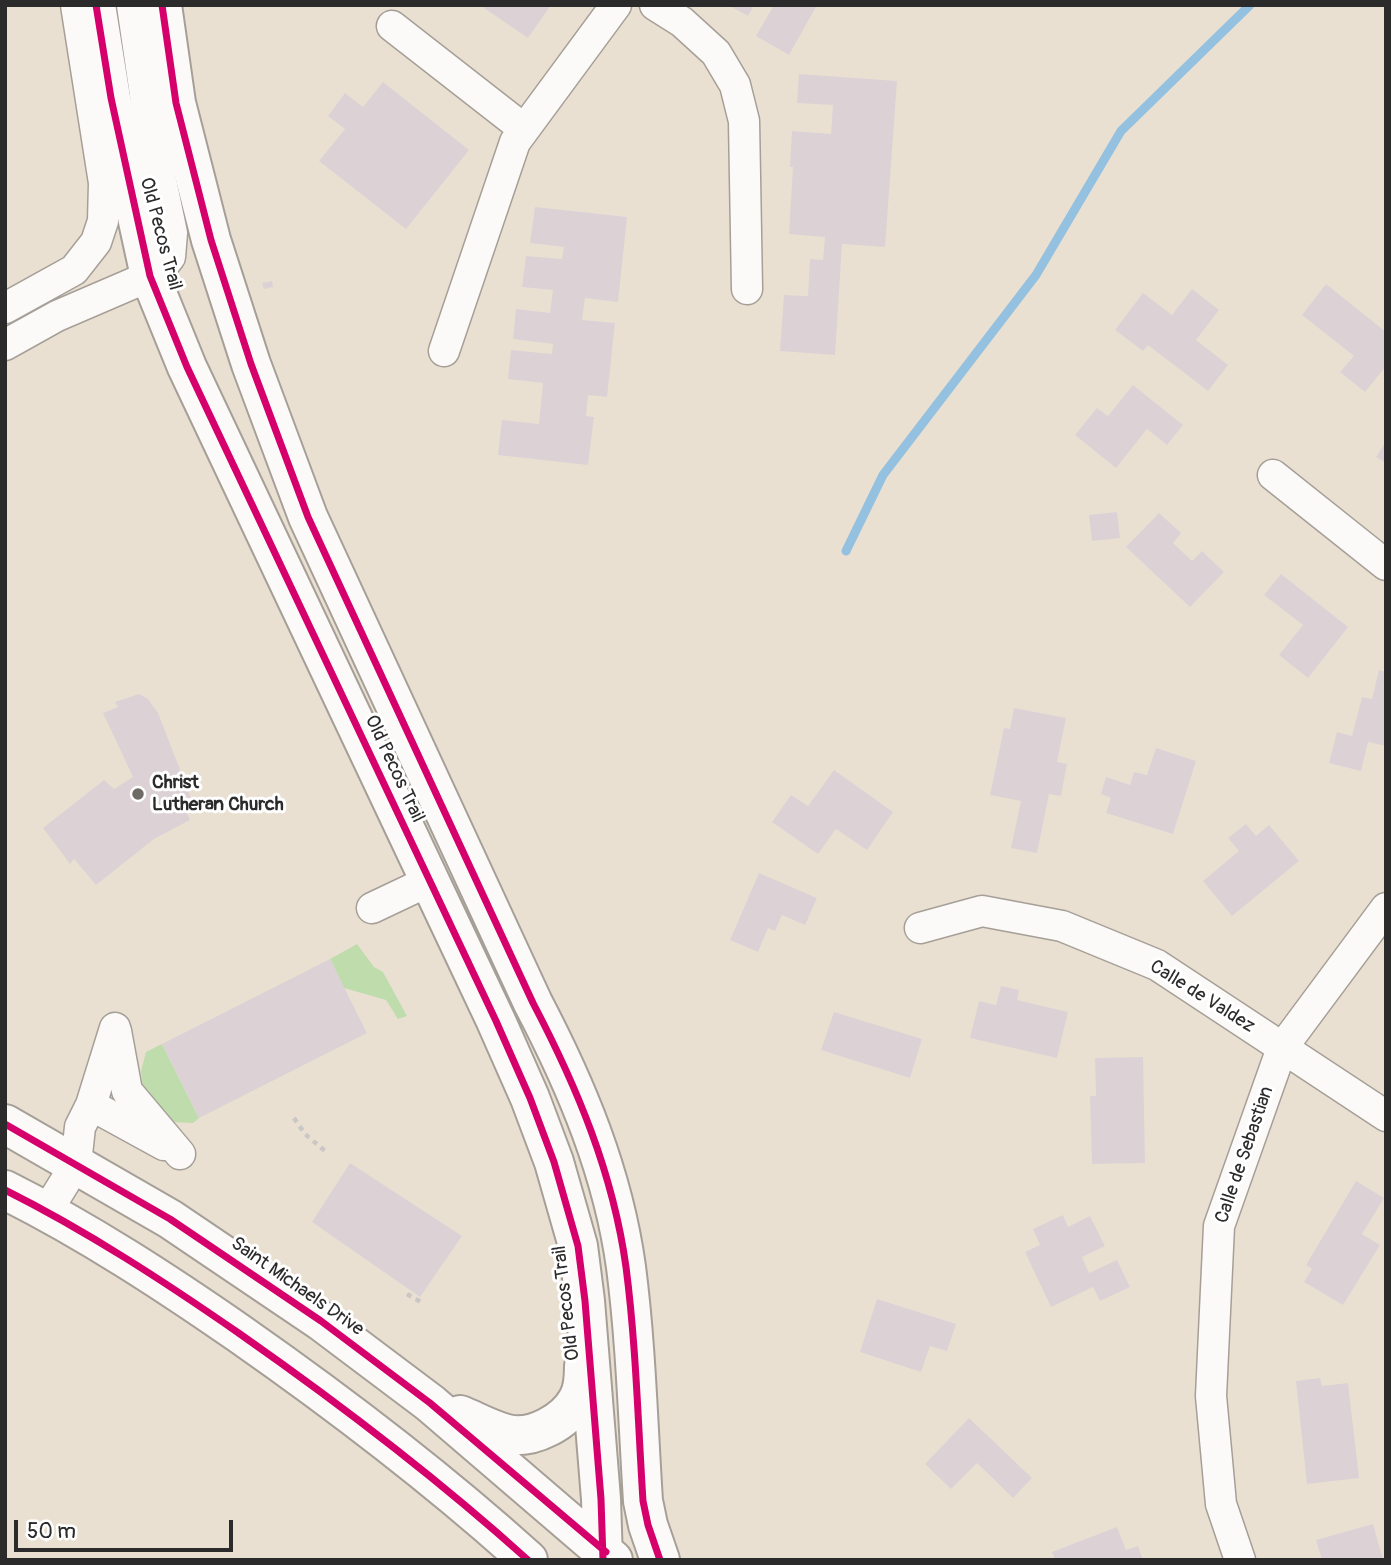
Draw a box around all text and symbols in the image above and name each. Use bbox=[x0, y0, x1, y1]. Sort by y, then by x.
street label: Old Pecos Trail bbox=[134, 175, 186, 293]
street label: Old Pecos Trail bbox=[359, 712, 429, 826]
place label: Christ Lutheran Church bbox=[152, 772, 284, 816]
marker: Christ Lutheran Church bbox=[130, 786, 146, 802]
street label: Calle de Valdez bbox=[1145, 956, 1259, 1038]
street label: Calle de Sebastian bbox=[1211, 1084, 1279, 1226]
street label: Saint Michaels Drive bbox=[226, 1233, 368, 1341]
street label: Old Pecos Trail bbox=[549, 1244, 585, 1362]
scale bar bbox=[18, 1506, 236, 1550]
text: 50 m bbox=[27, 1518, 76, 1545]

